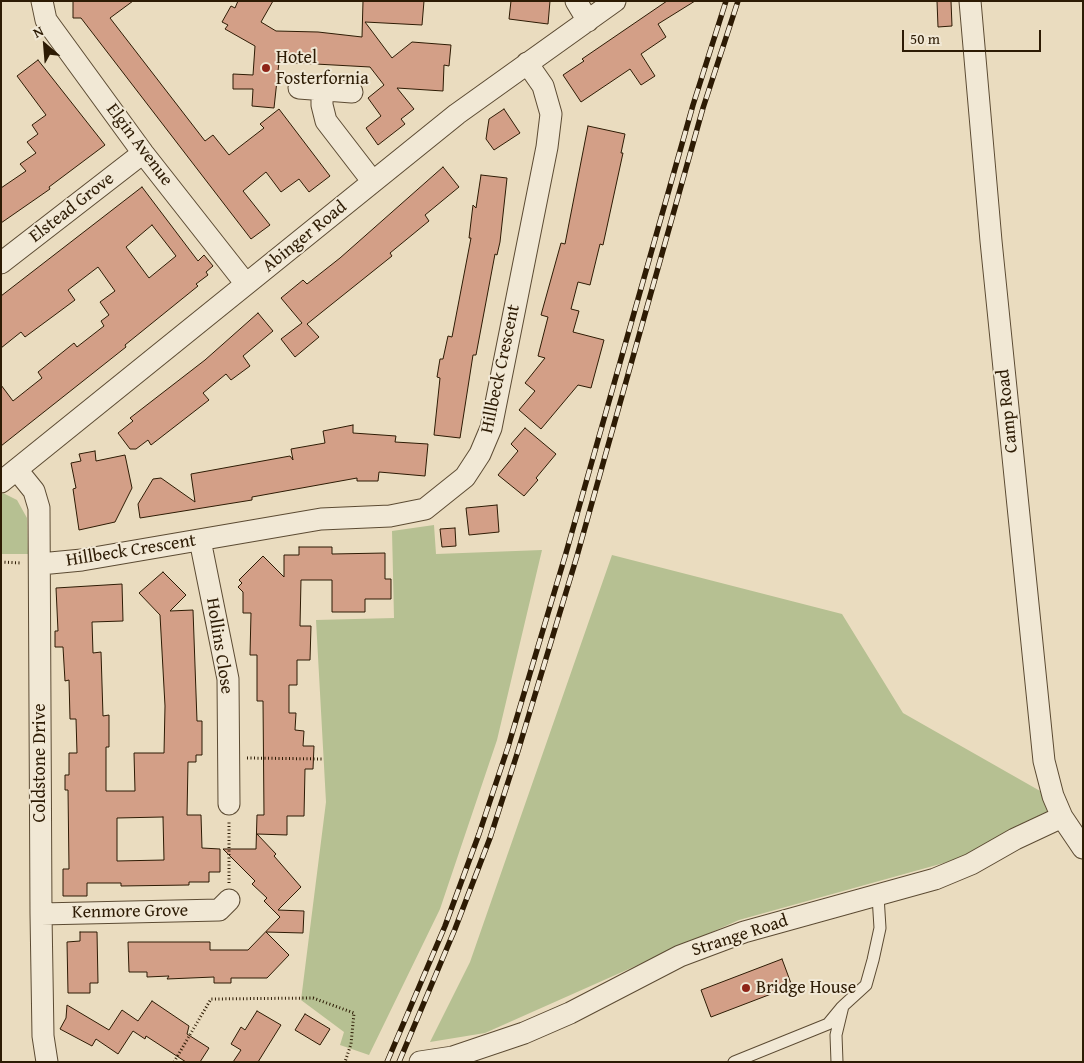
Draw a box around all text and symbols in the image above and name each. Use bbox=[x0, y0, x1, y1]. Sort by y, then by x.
north arrow bbox=[20, 20, 70, 70]
scale bar bbox=[904, 20, 1043, 52]
text: N bbox=[29, 21, 47, 43]
text: 50 m bbox=[910, 28, 940, 49]
place label: Hotel Fosterfornia bbox=[276, 47, 369, 90]
marker: Hotel Fosterfornia bbox=[260, 62, 272, 74]
street label: Elgin Avenue bbox=[101, 100, 177, 190]
street label: Elstead Grove bbox=[25, 168, 119, 248]
street label: Abinger Road bbox=[259, 197, 351, 277]
street label: Hillbeck Crescent bbox=[477, 303, 525, 435]
street label: Camp Road bbox=[993, 368, 1023, 454]
street label: Hillbeck Crescent bbox=[65, 530, 197, 572]
street label: Hollins Close bbox=[201, 596, 237, 696]
street label: Coldstone Drive bbox=[29, 703, 51, 823]
street label: Kenmore Grove bbox=[72, 900, 188, 924]
street label: Strange Road bbox=[689, 910, 791, 962]
place label: Bridge House bbox=[756, 977, 856, 999]
marker: Bridge House bbox=[740, 982, 752, 994]

